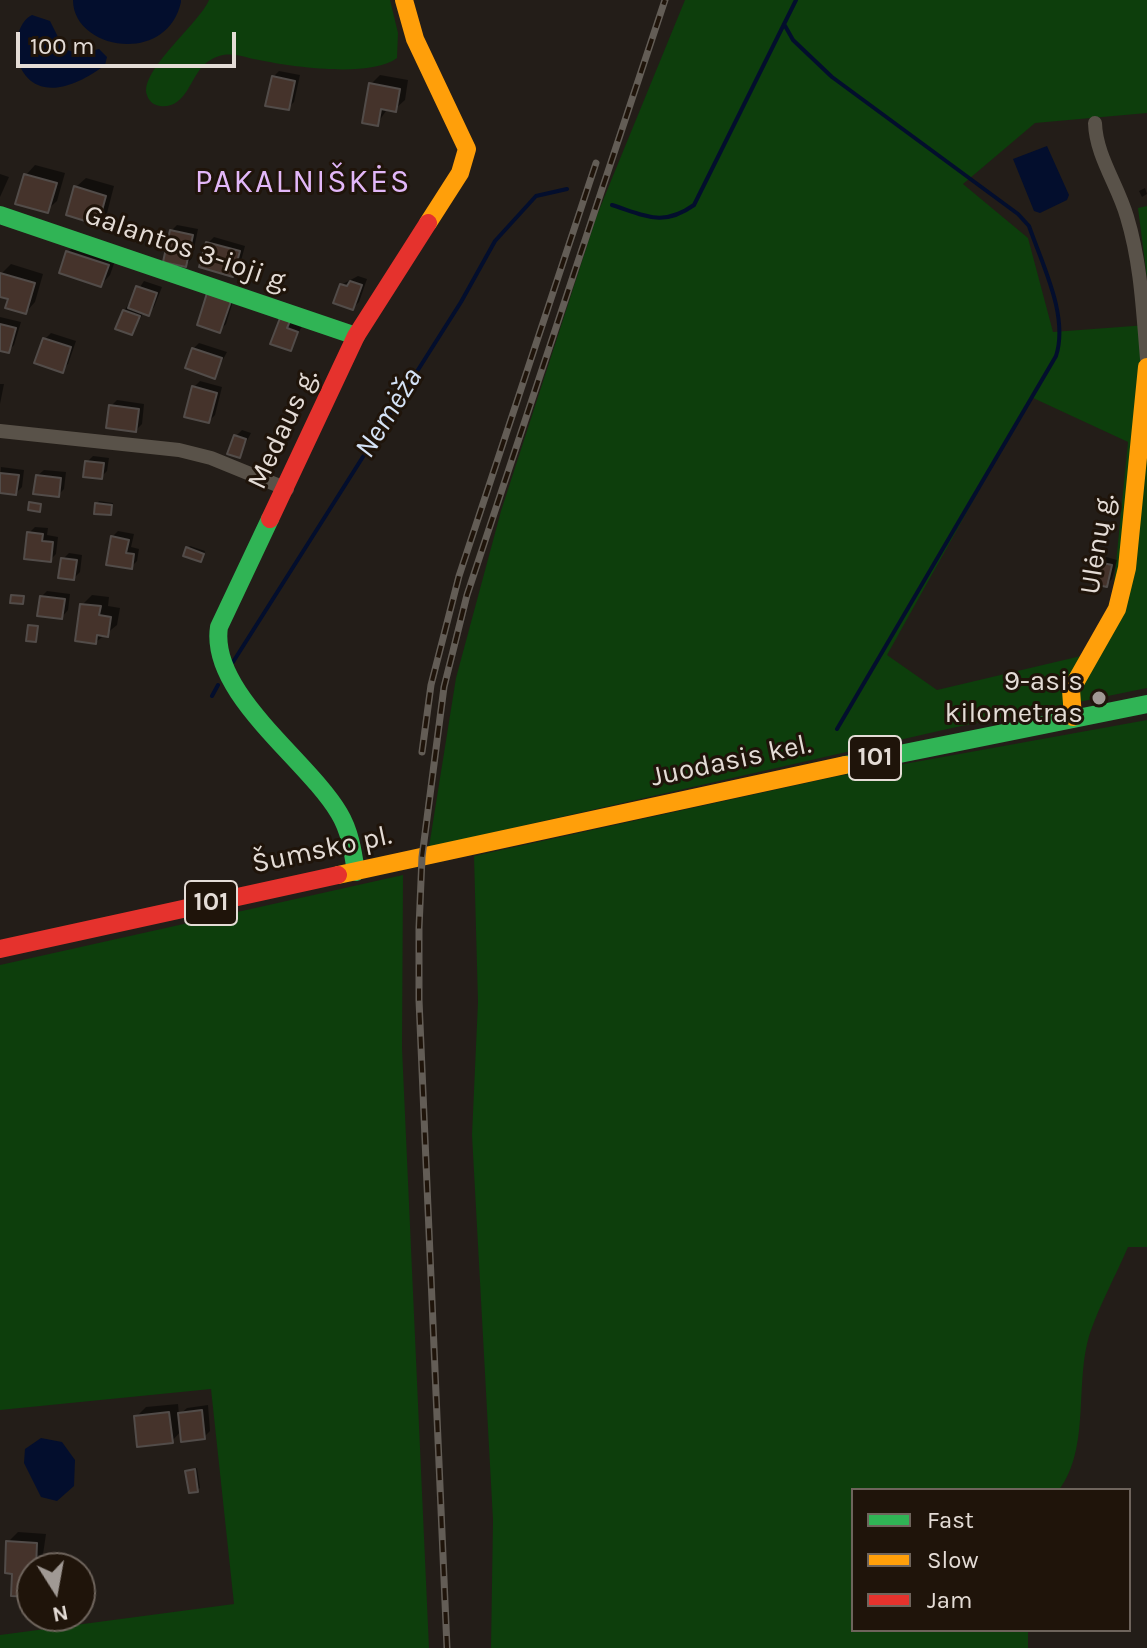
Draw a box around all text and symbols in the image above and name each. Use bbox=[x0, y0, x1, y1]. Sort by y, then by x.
scale bar bbox=[20, 16, 240, 66]
text: 100 m bbox=[30, 32, 95, 60]
district label: PAKALNIŠKĖS bbox=[195, 164, 411, 202]
street label: Galantos 3-ioji g. bbox=[80, 198, 294, 300]
water label: Nemėža bbox=[347, 361, 431, 465]
street label: Medaus g. bbox=[240, 363, 326, 495]
street label: Ulėnų g. bbox=[1073, 491, 1123, 597]
place label: 9-asis kilometras bbox=[944, 665, 1083, 731]
marker: 9-asis kilometras bbox=[1090, 689, 1108, 707]
street label: Juodasis kel. bbox=[648, 728, 814, 794]
road number: 101 bbox=[849, 736, 901, 780]
street label: Šumsko pl. bbox=[249, 819, 395, 881]
road number: 101 bbox=[185, 881, 237, 925]
legend bbox=[851, 1488, 1131, 1632]
text: Fast bbox=[927, 1506, 974, 1534]
text: Slow bbox=[927, 1546, 979, 1574]
north arrow bbox=[16, 1552, 96, 1632]
text: Jam bbox=[927, 1586, 972, 1614]
text: N bbox=[50, 1599, 70, 1628]

